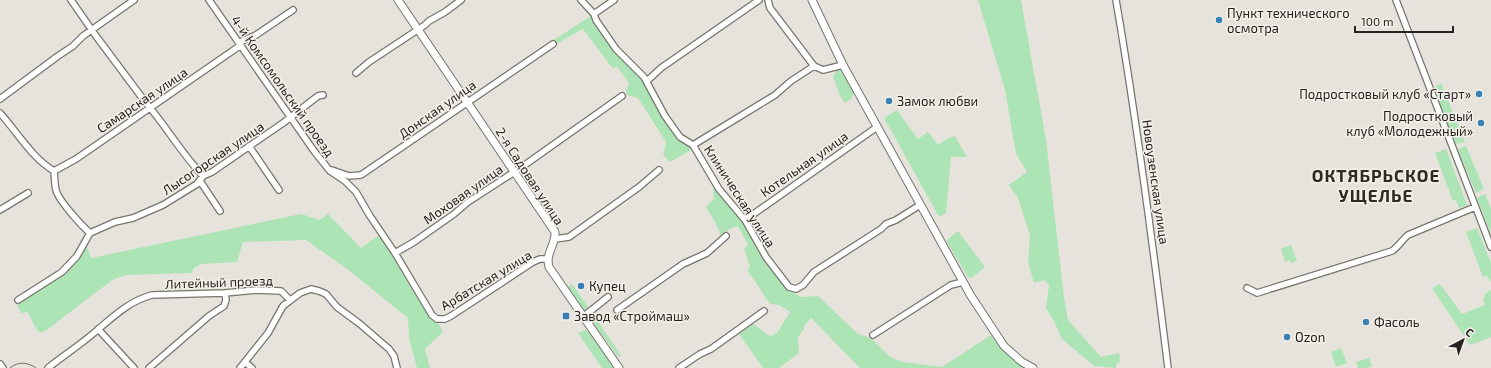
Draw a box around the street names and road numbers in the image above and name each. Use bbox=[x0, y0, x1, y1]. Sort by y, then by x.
street label: 4-й Комсомольский проезд bbox=[228, 12, 338, 160]
street label: Самарская улица bbox=[94, 64, 190, 136]
street label: Донская улица bbox=[395, 76, 479, 142]
street label: Лысогорская улица bbox=[159, 118, 267, 198]
street label: Новоузенская улица bbox=[1139, 119, 1173, 245]
street label: 2-я Садовая улица bbox=[492, 124, 568, 228]
street label: Котельная улица bbox=[757, 128, 851, 200]
street label: Клиническая улица bbox=[701, 142, 779, 250]
street label: Моховая улица bbox=[420, 161, 506, 227]
street label: Арбатская улица bbox=[438, 247, 534, 313]
street label: Литейный проезд bbox=[165, 272, 274, 292]

